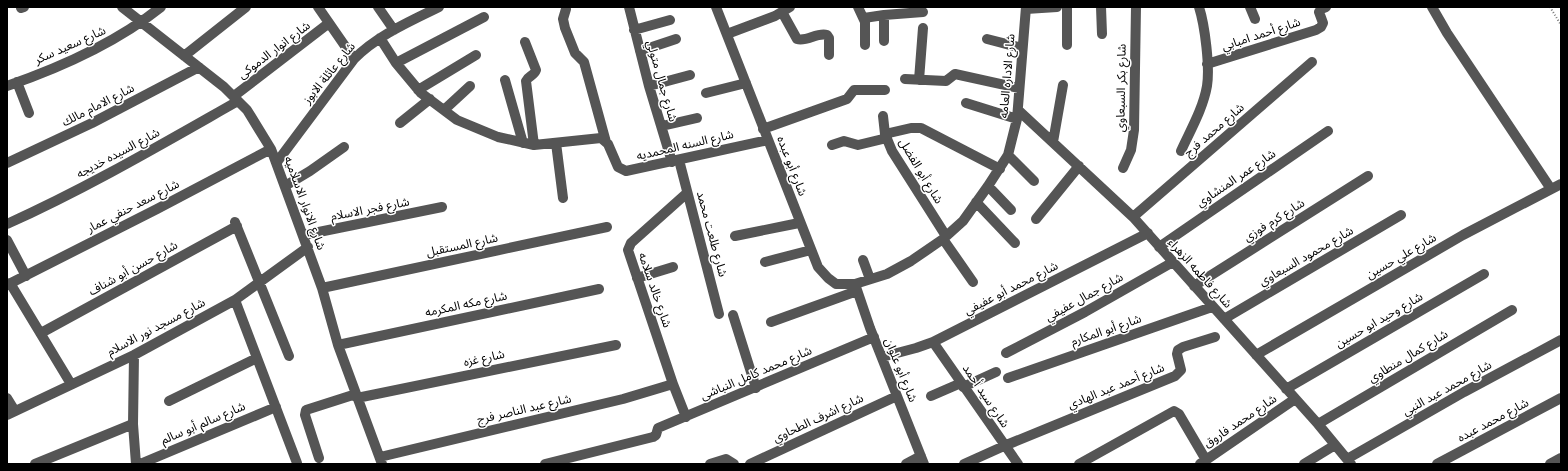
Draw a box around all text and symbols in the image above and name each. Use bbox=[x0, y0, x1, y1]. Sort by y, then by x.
street label: شارع أحمد امبابي bbox=[1220, 14, 1303, 56]
street label: شارع انوار الدموكى bbox=[234, 17, 314, 83]
street label: شارع سعيد سكر bbox=[31, 22, 109, 69]
street label: شارع الاداره العامه bbox=[995, 33, 1020, 119]
street label: شارع جمال متولي bbox=[641, 38, 681, 124]
street label: شارع عائلة الابوز bbox=[299, 39, 360, 109]
street label: شارع بكر السبعاوي bbox=[1112, 44, 1132, 132]
street label: شارع الامام مالك bbox=[59, 80, 137, 131]
street label: شارع محمد فرج bbox=[1181, 99, 1248, 161]
street label: شارع السيده خديجه bbox=[74, 124, 163, 183]
street label: شارع السنه المحمديه bbox=[635, 126, 735, 165]
street label: شارع أبو عبده bbox=[772, 134, 811, 199]
street label: شارع أبو الفضل bbox=[894, 135, 947, 207]
street label: شارع عمر المنشاوي bbox=[1193, 145, 1280, 212]
street label: شارع الانوار الاسلاميه bbox=[280, 154, 329, 253]
street label: شارع سعد حنفي عمار bbox=[83, 176, 183, 238]
street label: شارع طلعت محمد bbox=[692, 189, 731, 279]
street label: شارع فجر الاسلام bbox=[329, 194, 411, 225]
street label: شارع كرم فوزي bbox=[1240, 195, 1309, 247]
street label: شارع محمود السبعاوي bbox=[1256, 222, 1357, 291]
street label: شارع علي حسين bbox=[1363, 229, 1440, 284]
street label: شارع المستقبل bbox=[425, 230, 500, 261]
street label: شارع فاطمه الزهراء bbox=[1164, 235, 1236, 312]
street label: شارع حسن أبو شناف bbox=[86, 237, 181, 300]
street label: شارع خالد سلامه bbox=[634, 250, 675, 330]
street label: شارع محمد أبو عفيفي bbox=[961, 257, 1061, 320]
street label: شارع جمال عفيفي bbox=[1042, 269, 1127, 327]
street label: شارع مكه المكرمه bbox=[424, 288, 509, 321]
street label: شارع وحيد ابو حسين bbox=[1332, 288, 1426, 352]
street label: شارع مسجد نور الاسلام bbox=[104, 294, 208, 361]
street label: شارع أبو المكارم bbox=[1069, 310, 1144, 351]
street label: شارع كمال منطاوي bbox=[1365, 326, 1452, 388]
street label: شارع أبو علوان bbox=[880, 336, 921, 405]
street label: شارع محمد كامل النباشى bbox=[698, 342, 815, 405]
street label: شارع غزه bbox=[462, 346, 506, 371]
street label: شارع محمد عبد النبي bbox=[1399, 357, 1495, 421]
street label: شارع أحمد عبد الهادي bbox=[1065, 359, 1167, 414]
street label: شارع سيد أحمد bbox=[958, 361, 1013, 431]
street label: شارع عبد الناصر فرج bbox=[475, 390, 573, 429]
street label: شارع اشرف الطحاوي bbox=[770, 390, 867, 448]
street label: شارع محمد فاروق bbox=[1200, 391, 1280, 452]
street label: شارع محمد عبده bbox=[1455, 395, 1532, 446]
street label: شارع سالم أبو سالم bbox=[158, 398, 248, 449]

